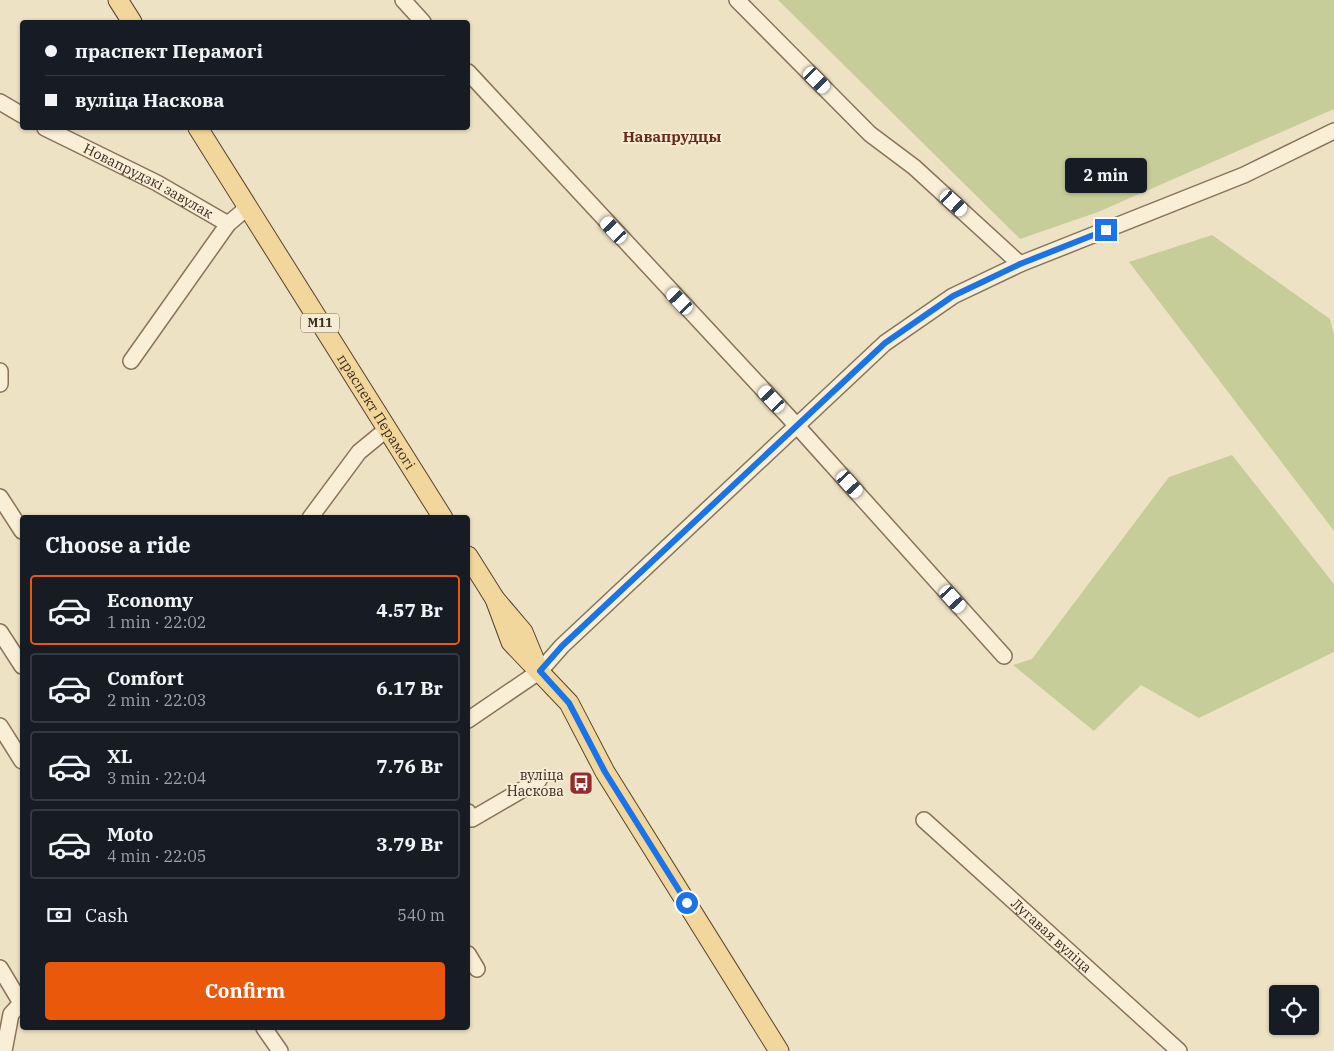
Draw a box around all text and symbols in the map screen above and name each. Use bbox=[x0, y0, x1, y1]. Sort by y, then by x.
text: праспект Перамогі bbox=[75, 39, 263, 63]
car bbox=[801, 64, 832, 96]
text: вуліца Наскова bbox=[75, 88, 224, 112]
district label: Навапрудцы bbox=[623, 127, 721, 146]
street label: Новапрудзкі завулак bbox=[80, 139, 216, 222]
callout: 2 min bbox=[1065, 158, 1147, 192]
text: 2 min bbox=[1084, 165, 1128, 185]
car bbox=[937, 187, 970, 219]
car bbox=[598, 214, 629, 246]
route end bbox=[1095, 219, 1117, 241]
car bbox=[664, 285, 695, 317]
road number: М11 bbox=[301, 314, 339, 332]
street label: праспект Перамогі bbox=[333, 351, 419, 473]
car bbox=[756, 383, 787, 415]
car bbox=[834, 468, 865, 500]
text: Choose a ride bbox=[45, 530, 191, 559]
car bbox=[937, 583, 968, 615]
icon: car bbox=[47, 588, 92, 633]
text: Economy bbox=[107, 588, 193, 612]
text: 4.57 Br bbox=[376, 598, 443, 622]
text: 1 min · 22:02 bbox=[107, 612, 206, 632]
icon: car bbox=[47, 666, 92, 711]
text: Comfort bbox=[107, 666, 184, 690]
text: 6.17 Br bbox=[376, 676, 443, 700]
text: 2 min · 22:03 bbox=[107, 690, 206, 710]
icon: car bbox=[47, 744, 92, 789]
text: XL bbox=[107, 744, 133, 768]
text: 7.76 Br bbox=[376, 754, 443, 778]
place label: вуліца Наскова bbox=[507, 766, 564, 800]
text: 3 min · 22:04 bbox=[107, 768, 206, 788]
bus stop icon: вуліца Наскова bbox=[568, 770, 594, 796]
icon: car bbox=[47, 822, 92, 867]
text: Moto bbox=[107, 822, 153, 846]
text: 3.79 Br bbox=[376, 832, 443, 856]
text: 4 min · 22:05 bbox=[107, 846, 206, 866]
route start bbox=[676, 892, 698, 914]
street label: Лугавая вуліца bbox=[1007, 894, 1096, 977]
icon: cash bbox=[45, 901, 73, 929]
text: Cash bbox=[85, 903, 129, 927]
text: 540 m bbox=[397, 905, 445, 925]
button: Confirm bbox=[45, 962, 445, 1020]
map controls bbox=[1269, 985, 1319, 1035]
button: locate bbox=[1269, 985, 1319, 1035]

